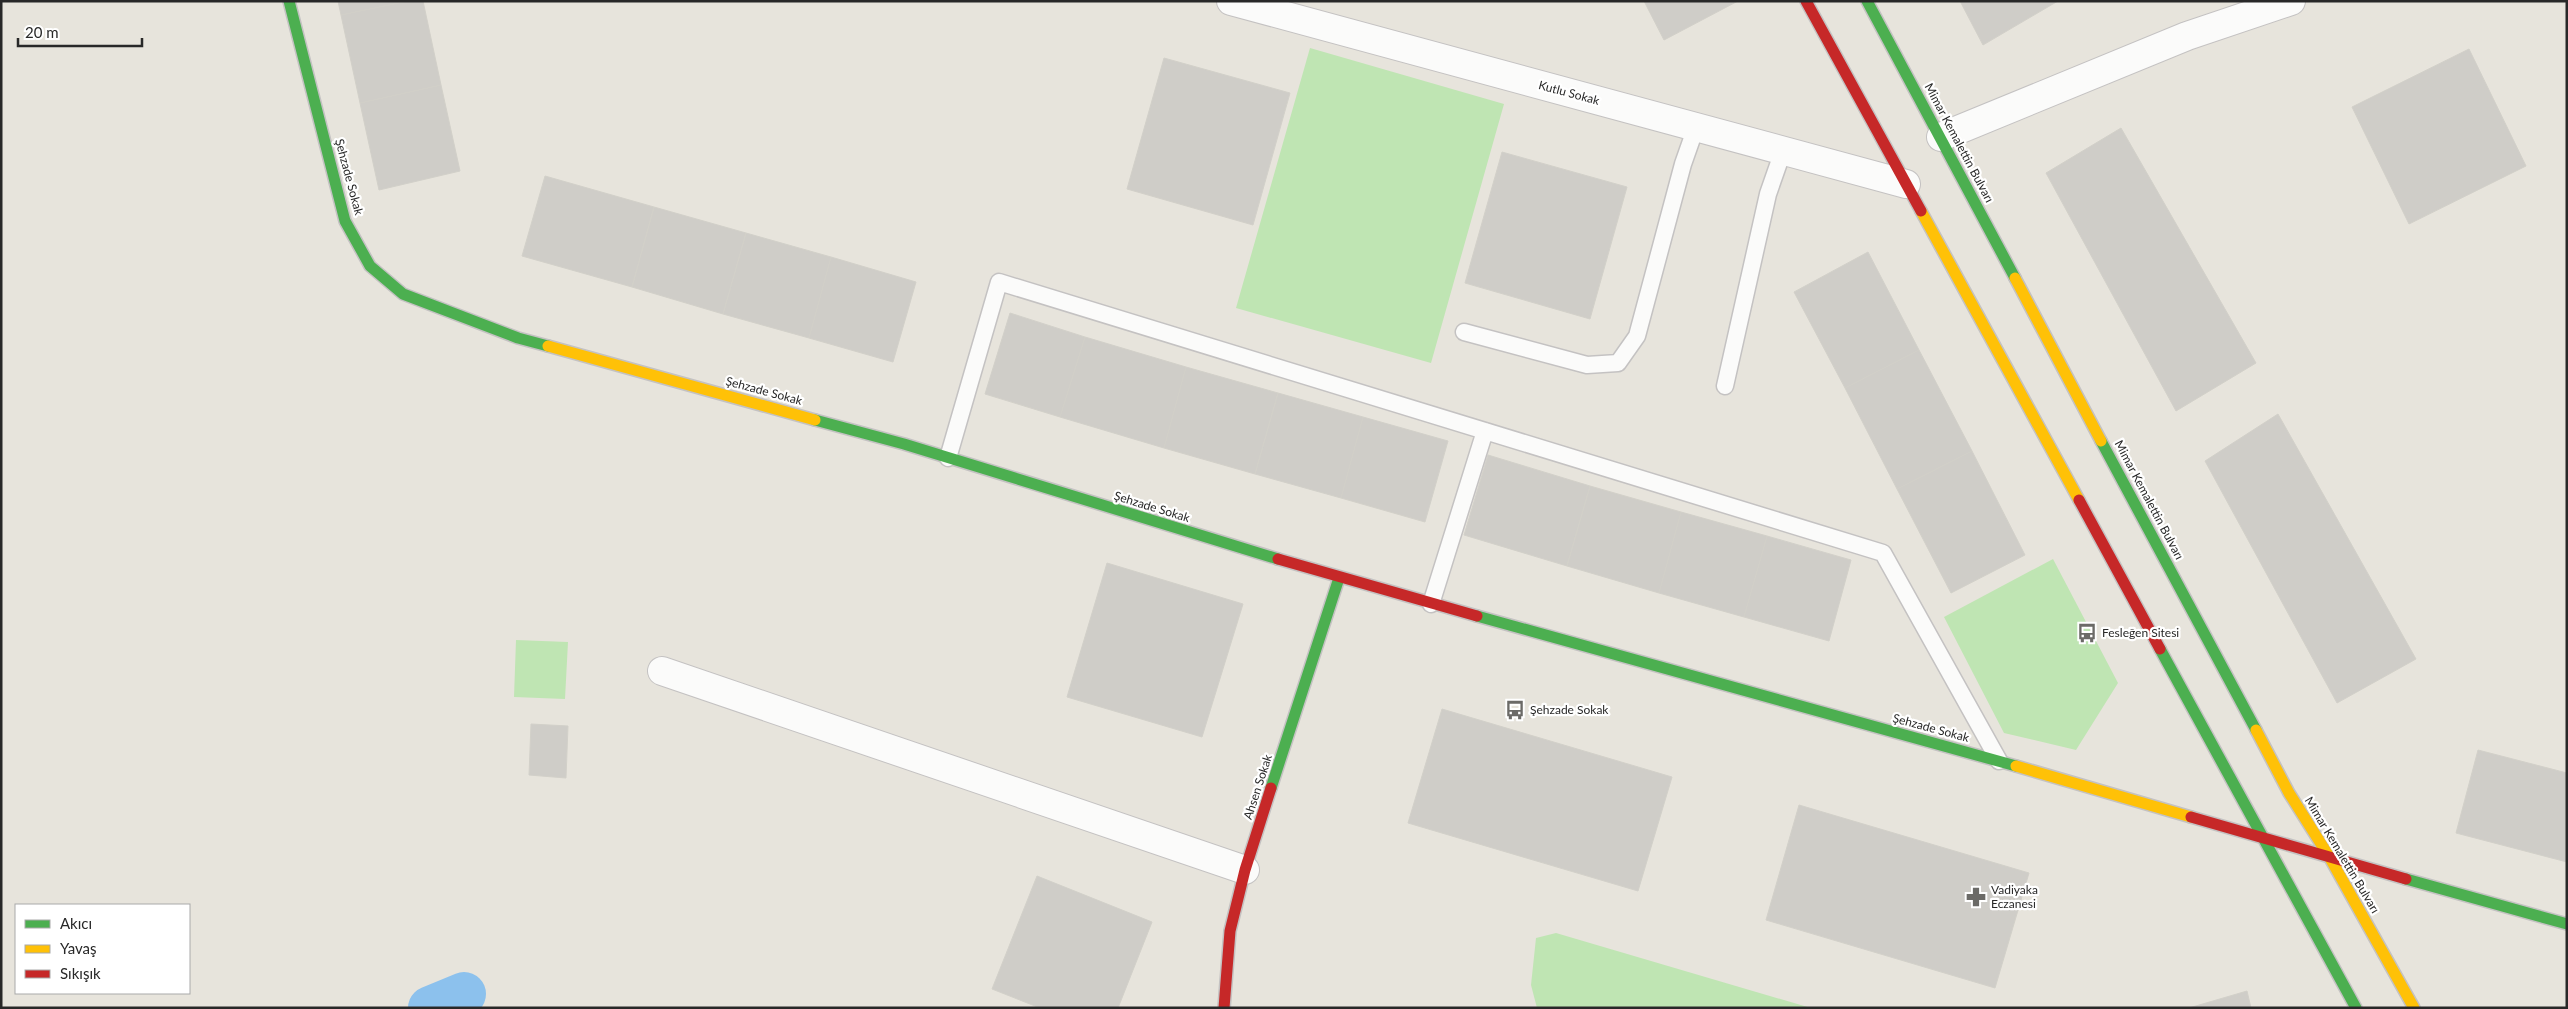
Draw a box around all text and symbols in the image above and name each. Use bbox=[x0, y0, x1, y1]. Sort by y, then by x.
scale bar bbox=[18, 15, 141, 47]
text: 20 m bbox=[25, 23, 59, 41]
street label: Kutlu Sokak bbox=[1537, 77, 1602, 108]
street label: Mimar Kemalettin Bulvarı bbox=[1922, 80, 1997, 205]
street label: Şehzade Sokak bbox=[332, 137, 367, 218]
street label: Şehzade Sokak bbox=[724, 373, 805, 408]
street label: Mimar Kemalettin Bulvarı bbox=[2112, 437, 2187, 562]
street label: Şehzade Sokak bbox=[1112, 488, 1193, 525]
bus stop icon: Fesleğen Sitesi bbox=[2076, 622, 2098, 644]
place label: Fesleğen Sitesi bbox=[2102, 625, 2179, 640]
bus stop icon: Şehzade Sokak bbox=[1504, 699, 1526, 721]
place label: Şehzade Sokak bbox=[1530, 702, 1609, 717]
street label: Şehzade Sokak bbox=[1891, 710, 1972, 745]
street label: Ahsen Sokak bbox=[1240, 752, 1275, 821]
street label: Mimar Kemalettin Bulvarı bbox=[2302, 794, 2383, 916]
place label: Vadiyaka Eczanesi bbox=[1991, 882, 2038, 911]
pharmacy icon: Vadiyaka Eczanesi bbox=[1965, 886, 1987, 908]
legend bbox=[15, 904, 190, 994]
text: Akıcı bbox=[60, 914, 92, 932]
text: Yavaş bbox=[60, 939, 97, 957]
text: Sıkışık bbox=[60, 964, 101, 982]

